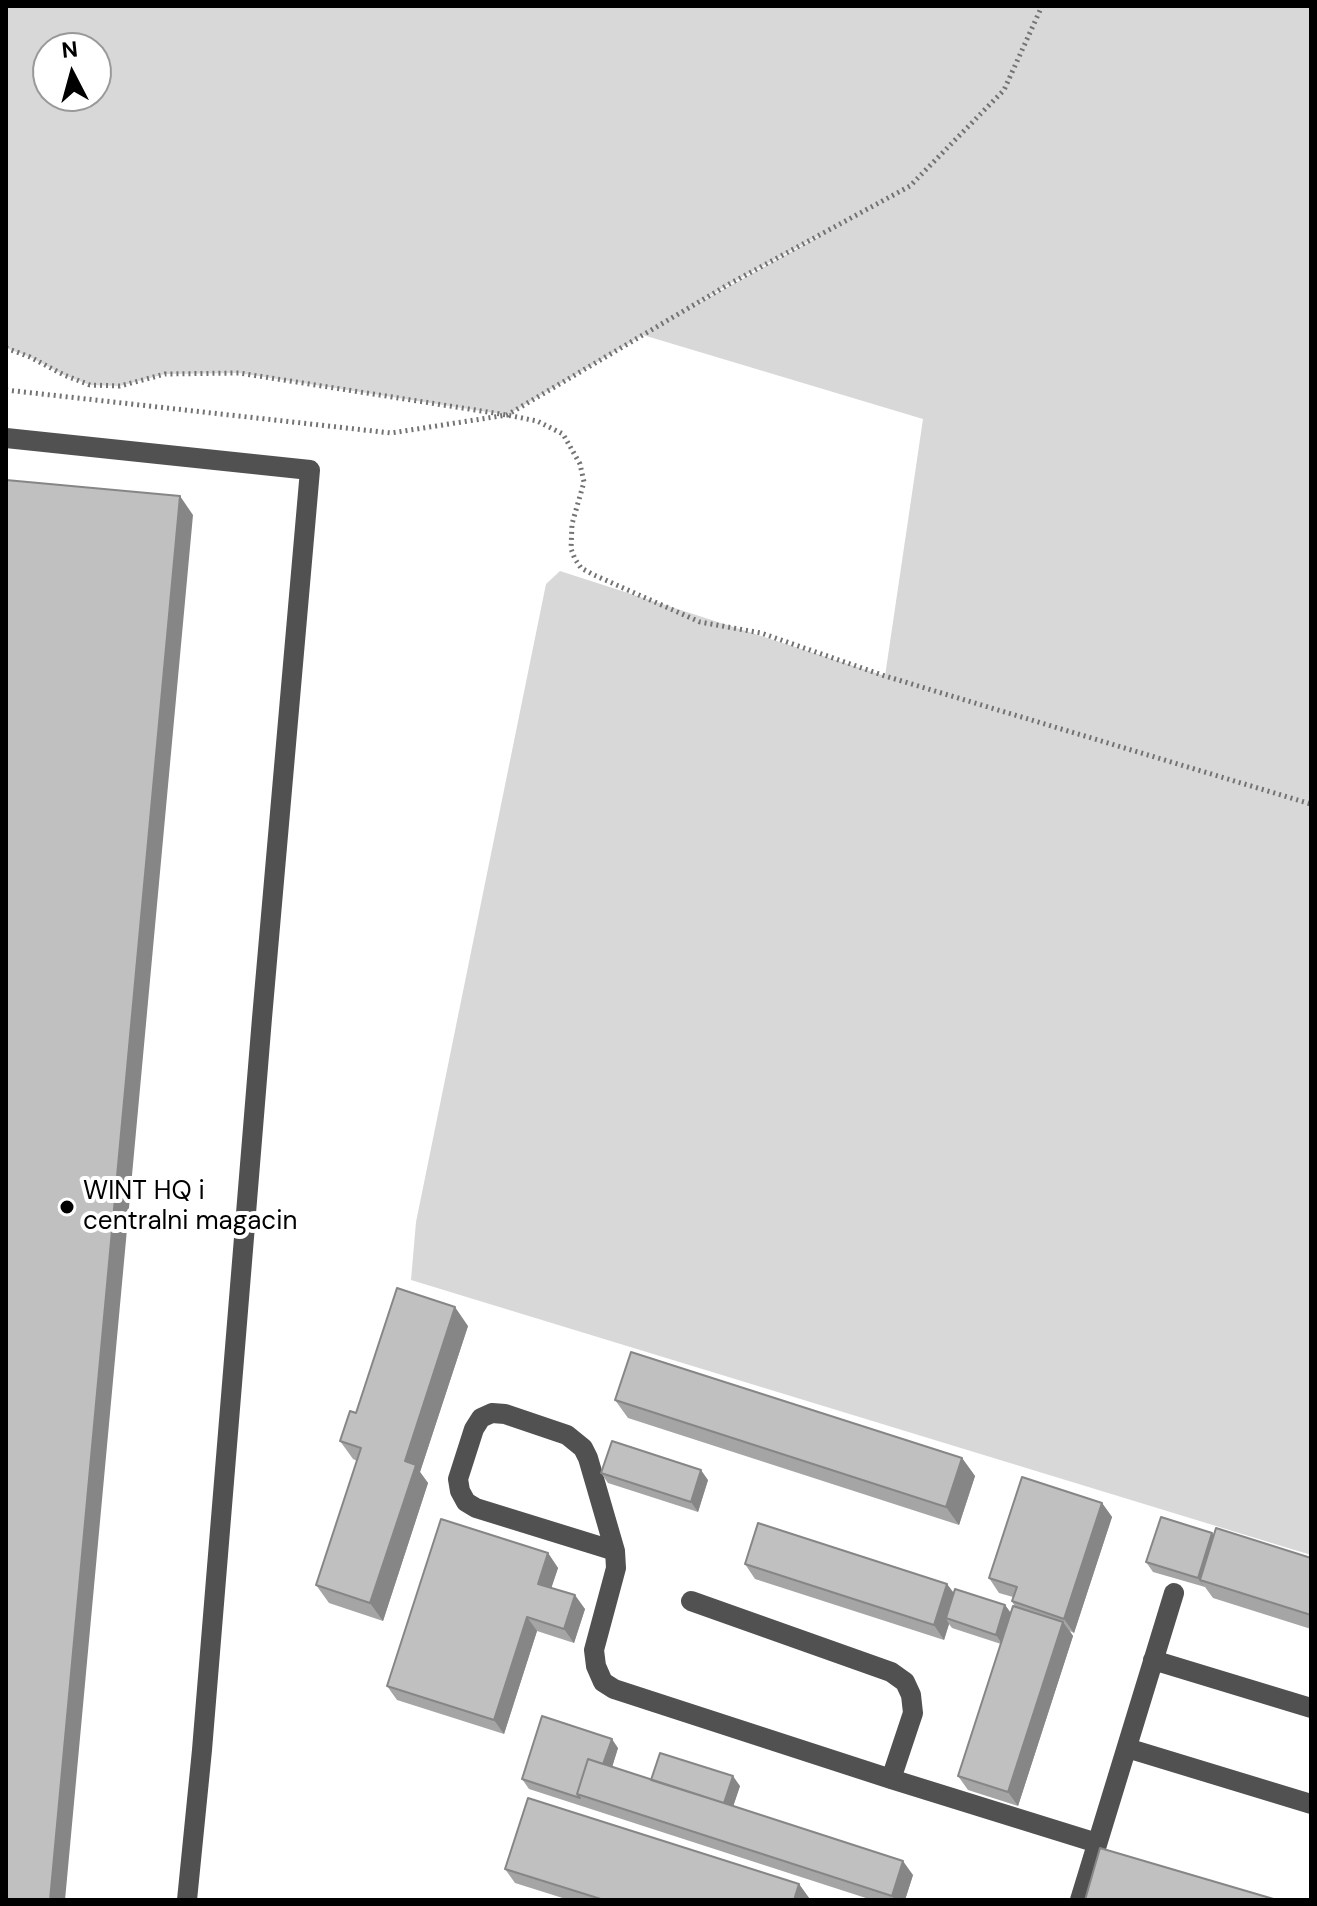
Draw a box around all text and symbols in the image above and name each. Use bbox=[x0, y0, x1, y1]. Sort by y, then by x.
north arrow bbox=[32, 32, 112, 112]
text: N bbox=[60, 34, 79, 65]
place label: WINT HQ i centralni magacin bbox=[83, 1176, 297, 1238]
marker: WINT HQ i centralni magacin bbox=[58, 1198, 76, 1216]

